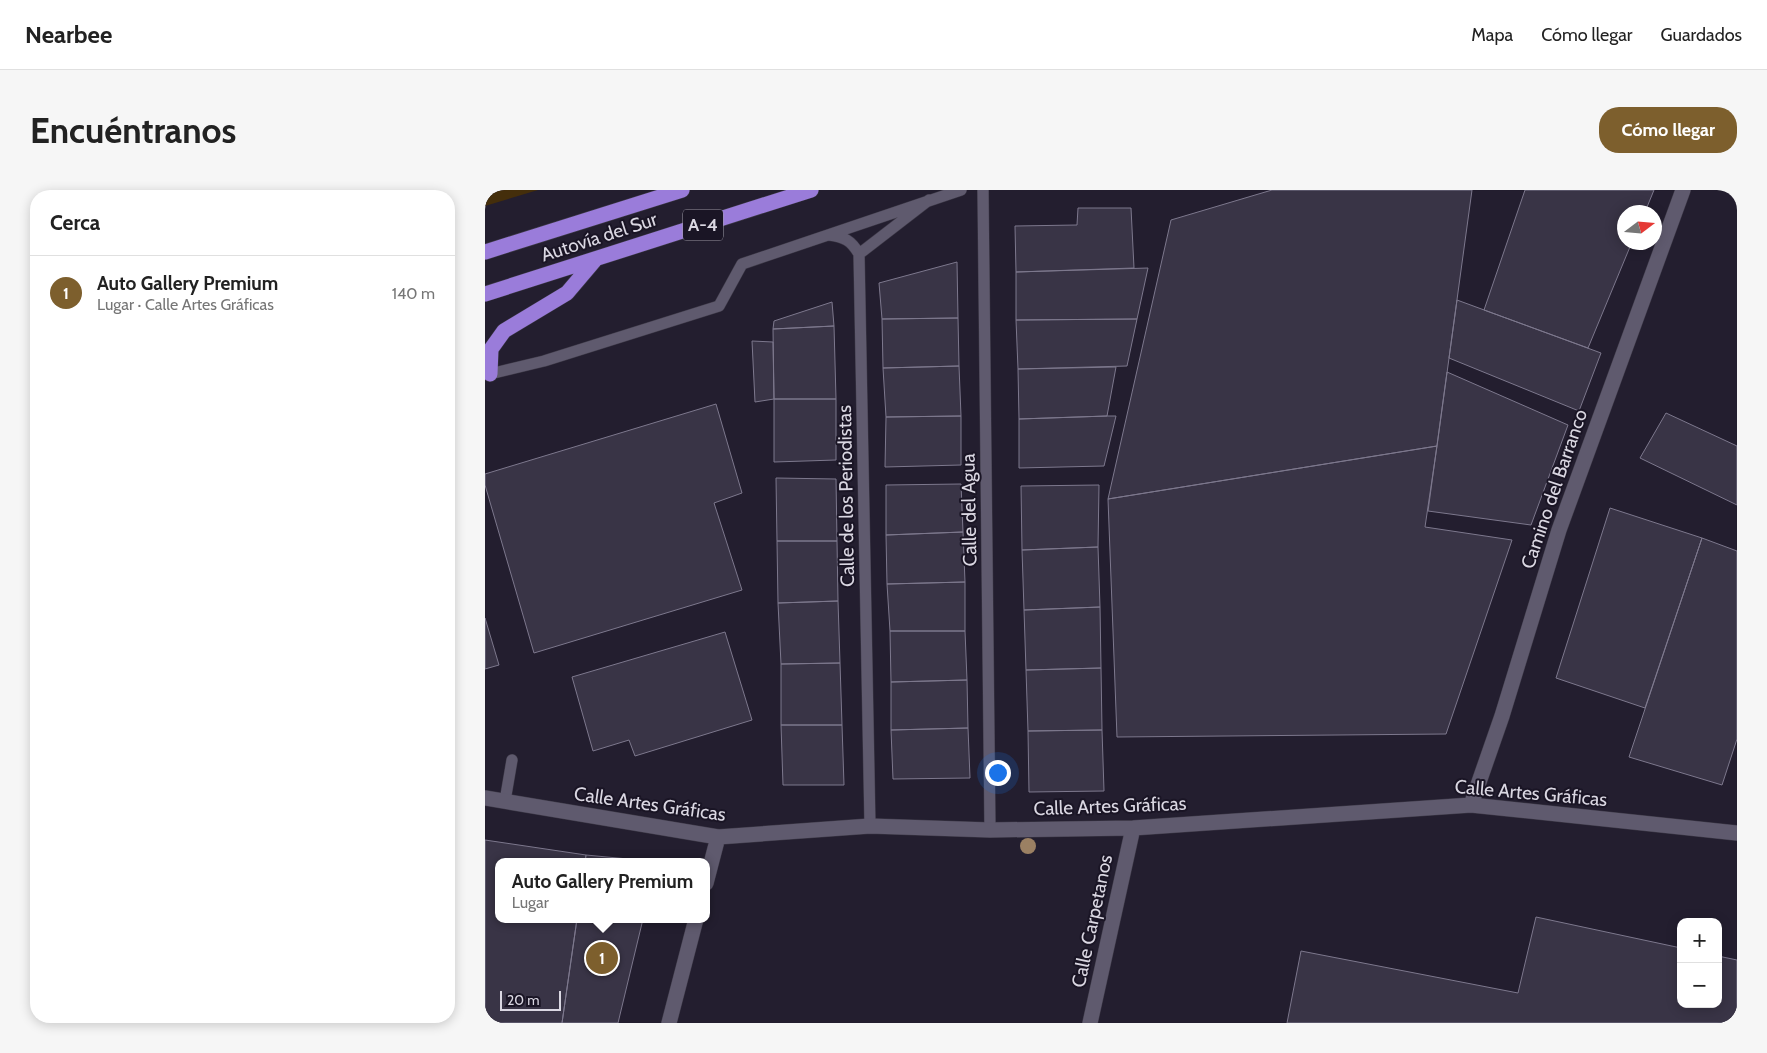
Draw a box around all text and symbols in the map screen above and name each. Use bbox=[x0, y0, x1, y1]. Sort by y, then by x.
text: Nearbee bbox=[25, 20, 112, 49]
text: Mapa bbox=[1471, 24, 1513, 46]
text: Cómo llegar bbox=[1541, 24, 1633, 46]
text: Guardados bbox=[1661, 24, 1742, 46]
button: Cómo llegar bbox=[1599, 107, 1737, 153]
text: Encuéntranos bbox=[30, 109, 236, 152]
north arrow bbox=[1617, 205, 1662, 250]
street label: Autovía del Sur bbox=[538, 207, 660, 267]
text: Cerca bbox=[50, 210, 100, 235]
road number: A-4 bbox=[683, 210, 723, 240]
text: Auto Gallery Premium bbox=[97, 272, 278, 295]
text: 1 bbox=[63, 284, 69, 303]
text: 140 m bbox=[392, 284, 435, 303]
text: Lugar · Calle Artes Gráficas bbox=[97, 295, 274, 314]
street label: Calle de los Periodistas bbox=[833, 405, 859, 587]
street label: Camino del Barranco bbox=[1516, 406, 1592, 572]
street label: Calle del Agua bbox=[957, 453, 981, 567]
your location bbox=[985, 760, 1011, 786]
street label: Calle Artes Gráficas bbox=[1454, 775, 1608, 811]
street label: Calle Artes Gráficas bbox=[573, 782, 728, 826]
street label: Calle Artes Gráficas bbox=[1033, 792, 1187, 820]
street label: Calle Carpetanos bbox=[1067, 852, 1117, 990]
popup bbox=[495, 858, 710, 923]
text: Auto Gallery Premium bbox=[512, 870, 693, 893]
text: Lugar bbox=[512, 893, 549, 912]
map controls bbox=[1677, 918, 1722, 1008]
button: + bbox=[1677, 918, 1722, 963]
pin: 1 bbox=[586, 939, 618, 977]
button: − bbox=[1677, 963, 1722, 1008]
scale bar bbox=[500, 988, 561, 1011]
text: 20 m bbox=[507, 991, 540, 1009]

